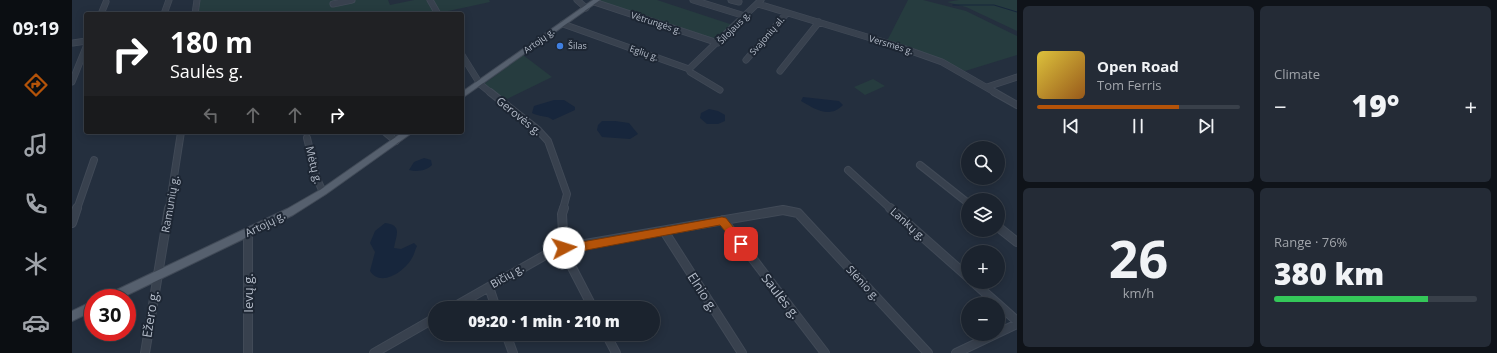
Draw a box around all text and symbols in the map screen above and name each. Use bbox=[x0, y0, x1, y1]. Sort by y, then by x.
street label: Vėtrungės g. bbox=[629, 8, 683, 37]
street label: Šilojaus g. bbox=[714, 8, 753, 47]
street label: Svajonių al. bbox=[746, 14, 787, 58]
text: 09:19 bbox=[13, 16, 59, 40]
text: 180 m bbox=[170, 23, 253, 61]
street label: Artojų g. bbox=[521, 25, 557, 56]
icon: right bbox=[104, 28, 156, 80]
street label: Versmės g. bbox=[867, 32, 915, 57]
place label: Šilas bbox=[568, 39, 587, 52]
marker: Šilas bbox=[555, 41, 565, 51]
street label: Eglių g. bbox=[628, 42, 660, 63]
text: Open Road bbox=[1097, 56, 1179, 76]
text: Saulės g. bbox=[170, 59, 243, 83]
text: Climate bbox=[1274, 65, 1320, 83]
icon: directions bbox=[22, 71, 50, 99]
text: Tom Ferris bbox=[1097, 76, 1162, 94]
text: 19° bbox=[1352, 85, 1399, 126]
text: − bbox=[1274, 91, 1287, 121]
text: + bbox=[1464, 91, 1477, 121]
street label: Gerovės g. bbox=[494, 93, 545, 138]
icon: left bbox=[200, 104, 222, 126]
icon: ahead bbox=[242, 104, 264, 126]
icon: ahead bbox=[284, 104, 306, 126]
icon: right bbox=[326, 104, 348, 126]
icon: previous bbox=[1060, 115, 1082, 137]
icon: pause bbox=[1127, 115, 1149, 137]
icon: next bbox=[1195, 115, 1217, 137]
icon: music bbox=[22, 131, 50, 159]
map controls bbox=[961, 141, 1005, 341]
button: search bbox=[961, 141, 1005, 185]
street label: Mėtų g. bbox=[303, 144, 326, 185]
street label: Ramunių g. bbox=[157, 174, 182, 234]
icon: phone bbox=[22, 190, 50, 218]
button: layers bbox=[961, 193, 1005, 237]
street label: Lankų g. bbox=[887, 204, 929, 244]
street label: Artojų g. bbox=[242, 207, 288, 240]
text: 26 bbox=[1109, 222, 1168, 293]
position arrow bbox=[543, 227, 585, 269]
pin bbox=[724, 227, 758, 261]
icon: arrive bbox=[730, 233, 752, 255]
text: Range · 76% bbox=[1274, 233, 1347, 251]
button: + bbox=[961, 245, 1005, 289]
icon: climate bbox=[22, 250, 50, 278]
text: 380 km bbox=[1274, 253, 1384, 294]
street label: Bičių g. bbox=[487, 260, 526, 291]
street label: Slėnio g. bbox=[843, 262, 884, 304]
street label: Elnio g. bbox=[684, 269, 722, 315]
street label: Saulės g. bbox=[758, 270, 804, 322]
street label: Ievų g. bbox=[239, 273, 257, 313]
text: km/h bbox=[1123, 284, 1154, 302]
speed limit sign: 30 bbox=[84, 289, 136, 341]
street label: Ežero g. bbox=[137, 289, 163, 339]
button: − bbox=[961, 297, 1005, 341]
icon: car bbox=[22, 309, 50, 337]
text: 09:20 · 1 min · 210 m bbox=[468, 311, 620, 331]

